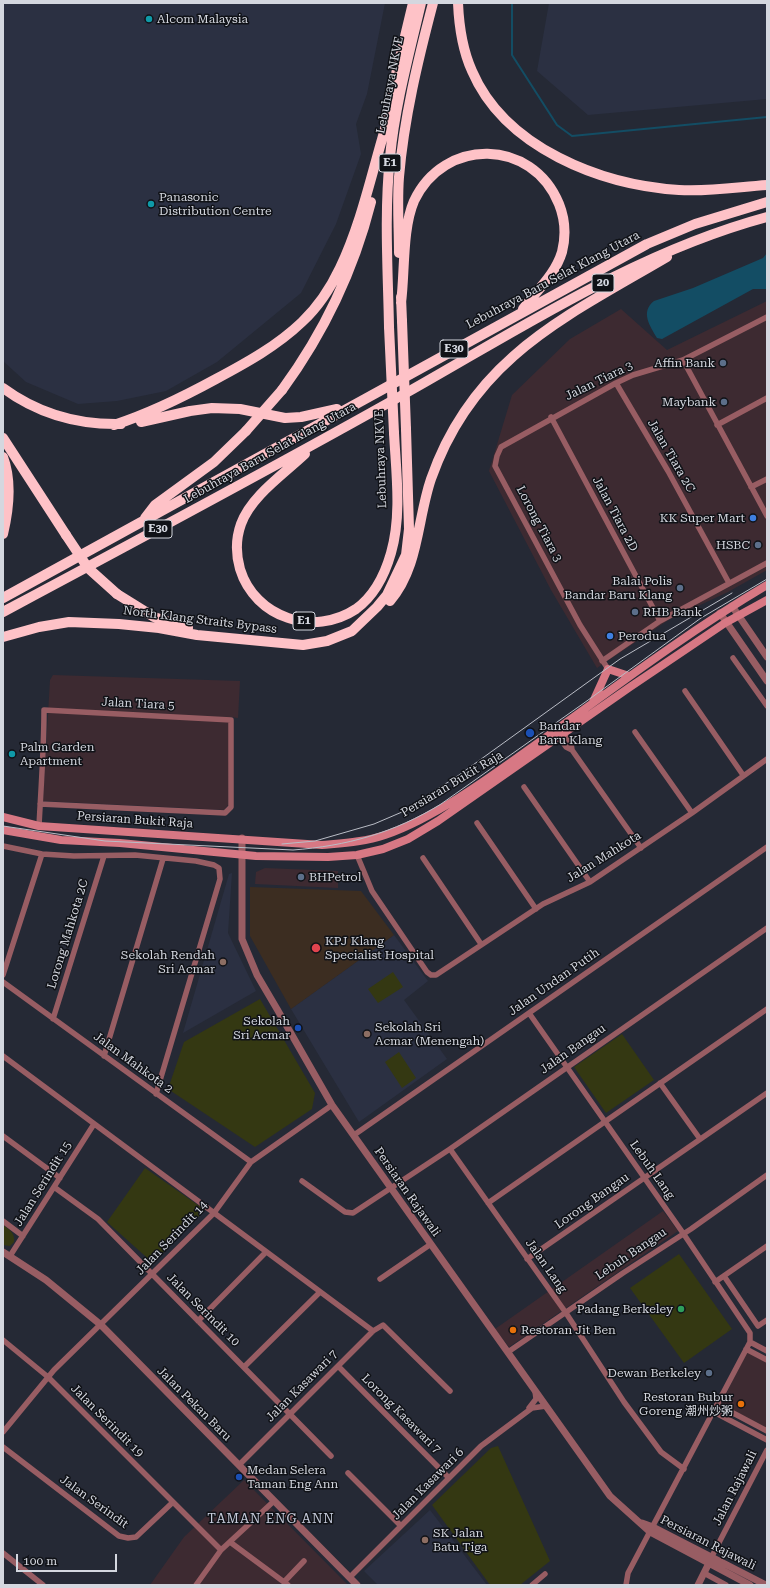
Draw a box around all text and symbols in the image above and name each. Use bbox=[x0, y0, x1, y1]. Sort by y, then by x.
place label: Alcom Malaysia bbox=[157, 12, 248, 26]
marker: Alcom Malaysia bbox=[144, 14, 154, 24]
street label: Lebuhraya NKVE bbox=[374, 35, 406, 135]
road number: E1 bbox=[379, 154, 401, 172]
place label: Panasonic Distribution Centre bbox=[159, 190, 272, 218]
marker: Panasonic Distribution Centre bbox=[146, 199, 156, 209]
street label: Lebuhraya Baru Selat Klang Utara bbox=[464, 228, 642, 332]
road number: 20 bbox=[592, 274, 614, 292]
road number: E30 bbox=[440, 340, 468, 358]
place label: Affin Bank bbox=[654, 356, 715, 370]
street label: Jalan Tiara 3 bbox=[563, 358, 635, 404]
marker: Affin Bank bbox=[718, 358, 728, 368]
place label: Maybank bbox=[662, 395, 716, 409]
marker: Maybank bbox=[719, 397, 729, 407]
street label: Lebuhraya Baru Selat Klang Utara bbox=[182, 400, 358, 506]
street label: Lebuhraya NKVE bbox=[372, 409, 390, 509]
street label: Jalan Tiara 2C bbox=[644, 417, 698, 495]
street label: Jalan Tiara 2D bbox=[589, 474, 641, 554]
street label: Lorong Tiara 3 bbox=[513, 484, 565, 564]
place label: KK Super Mart bbox=[660, 511, 745, 525]
marker: KK Super Mart bbox=[748, 513, 758, 523]
road number: E30 bbox=[144, 520, 172, 538]
place label: HSBC bbox=[716, 538, 750, 552]
marker: HSBC bbox=[753, 540, 763, 550]
place label: Balai Polis Bandar Baru Klang bbox=[564, 574, 672, 602]
marker: Balai Polis Bandar Baru Klang bbox=[675, 583, 685, 593]
street label: North Klang Straits Bypass bbox=[122, 603, 278, 637]
place label: RHB Bank bbox=[643, 605, 702, 619]
marker: RHB Bank bbox=[630, 607, 640, 617]
road number: E1 bbox=[293, 612, 315, 630]
place label: Perodua bbox=[618, 629, 666, 643]
marker: Perodua bbox=[605, 631, 615, 641]
street label: Jalan Tiara 5 bbox=[101, 695, 175, 713]
place label: Bandar Baru Klang bbox=[539, 719, 602, 747]
marker: Bandar Baru Klang bbox=[524, 727, 536, 739]
place label: Palm Garden Apartment bbox=[20, 740, 94, 768]
street label: Persiaran Bukit Raja bbox=[398, 748, 506, 820]
marker: Palm Garden Apartment bbox=[7, 749, 17, 759]
street label: Persiaran Bukit Raja bbox=[77, 809, 193, 831]
street label: Jalan Mahkota bbox=[564, 828, 644, 886]
place label: BHPetrol bbox=[309, 870, 361, 884]
marker: BHPetrol bbox=[296, 872, 306, 882]
street label: Lorong Mahkota 2C bbox=[44, 877, 92, 991]
place label: KPJ Klang Specialist Hospital bbox=[325, 934, 434, 962]
marker: KPJ Klang Specialist Hospital bbox=[310, 942, 322, 954]
street label: Jalan Undan Putih bbox=[506, 945, 602, 1019]
place label: Sekolah Rendah Sri Acmar bbox=[121, 948, 215, 976]
marker: Sekolah Rendah Sri Acmar bbox=[218, 957, 228, 967]
place label: Sekolah Sri Acmar bbox=[233, 1014, 290, 1042]
place label: Sekolah Sri Acmar (Menengah) bbox=[375, 1020, 484, 1048]
street label: Jalan Bangau bbox=[537, 1021, 609, 1077]
marker: Sekolah Sri Acmar bbox=[293, 1023, 303, 1033]
street label: Jalan Mahkota 2 bbox=[90, 1029, 176, 1097]
marker: Sekolah Sri Acmar (Menengah) bbox=[362, 1029, 372, 1039]
street label: Lebuh Lang bbox=[626, 1138, 678, 1202]
street label: Jalan Serindit 15 bbox=[11, 1139, 75, 1229]
street label: Persiaran Rajawali bbox=[371, 1145, 443, 1239]
street label: Lorong Bangau bbox=[552, 1170, 632, 1232]
street label: Jalan Serindit 14 bbox=[133, 1198, 211, 1278]
street label: Lebuh Bangau bbox=[593, 1225, 669, 1283]
street label: Jalan Lang bbox=[522, 1236, 570, 1296]
street label: Jalan Serindit 10 bbox=[164, 1271, 242, 1349]
place label: Padang Berkeley bbox=[577, 1302, 673, 1316]
marker: Padang Berkeley bbox=[676, 1304, 686, 1314]
place label: Restoran Jit Ben bbox=[521, 1323, 616, 1337]
marker: Restoran Jit Ben bbox=[508, 1325, 518, 1335]
street label: Jalan Kasawari 7 bbox=[263, 1347, 341, 1425]
street label: Jalan Pekan Baru bbox=[154, 1364, 234, 1444]
place label: Dewan Berkeley bbox=[608, 1366, 701, 1380]
marker: Dewan Berkeley bbox=[704, 1368, 714, 1378]
street label: Lorong Kasawari 7 bbox=[358, 1371, 444, 1457]
street label: Jalan Serindit 19 bbox=[68, 1382, 146, 1460]
place label: Restoran Bubur Goreng 潮州炒粥 bbox=[639, 1390, 733, 1418]
marker: Restoran Bubur Goreng 潮州炒粥 bbox=[736, 1399, 746, 1409]
street label: Jalan Kasawari 6 bbox=[389, 1445, 467, 1523]
street label: Jalan Rajawali bbox=[710, 1448, 760, 1528]
place label: Medan Selera Taman Eng Ann bbox=[247, 1463, 338, 1491]
street label: Jalan Serindit bbox=[57, 1472, 131, 1532]
marker: Medan Selera Taman Eng Ann bbox=[234, 1472, 244, 1482]
district label: TAMAN ENG ANN bbox=[207, 1511, 335, 1527]
street label: Persiaran Rajawali bbox=[658, 1513, 758, 1573]
place label: SK Jalan Batu Tiga bbox=[433, 1526, 487, 1554]
marker: SK Jalan Batu Tiga bbox=[420, 1535, 430, 1545]
scale bar bbox=[18, 1546, 119, 1572]
text: 100 m bbox=[23, 1554, 57, 1568]

